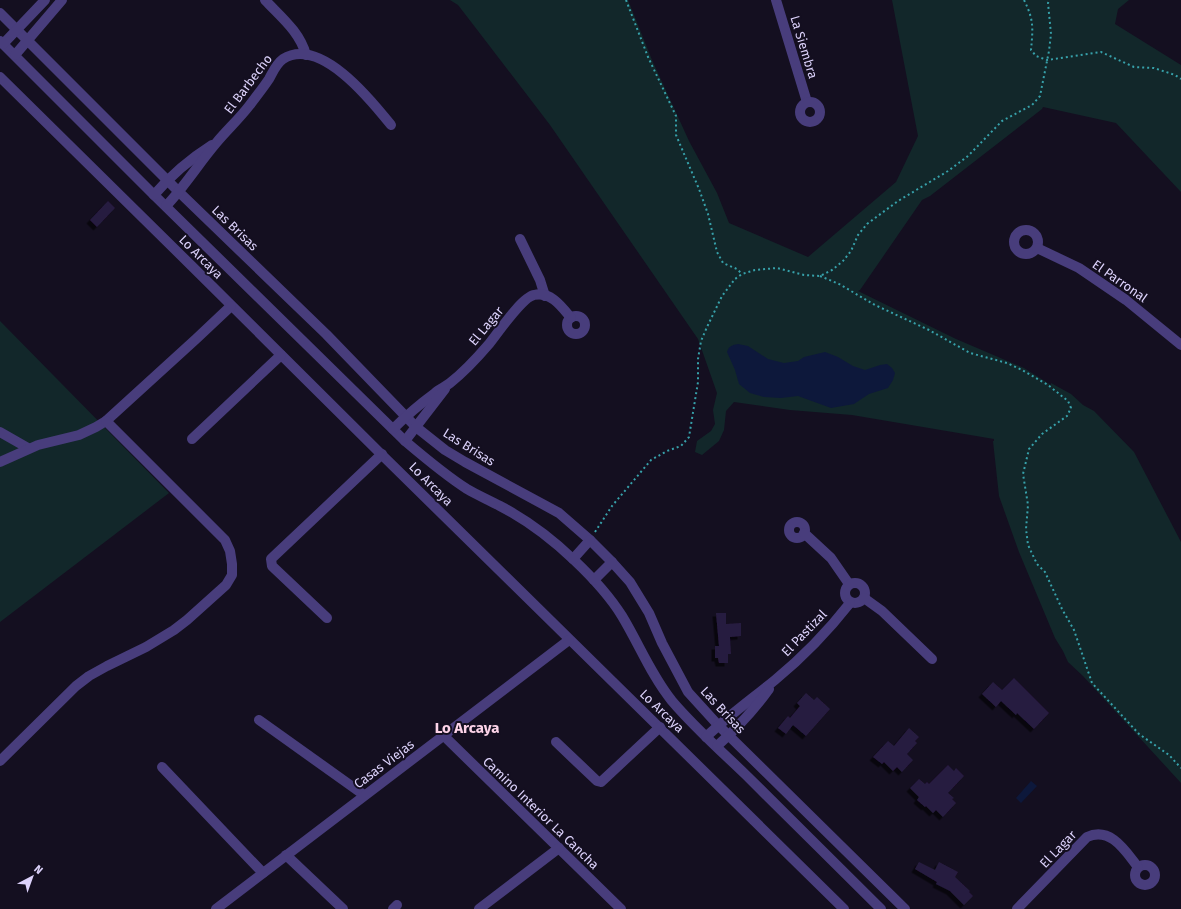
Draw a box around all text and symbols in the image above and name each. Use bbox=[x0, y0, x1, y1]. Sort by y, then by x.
street label: La Siembra bbox=[787, 14, 821, 80]
street label: El Barbecho bbox=[221, 51, 275, 117]
street label: Las Brisas bbox=[209, 202, 261, 254]
street label: Lo Arcaya bbox=[176, 232, 226, 282]
street label: El Parronal bbox=[1090, 257, 1151, 306]
street label: El Lagar bbox=[465, 304, 507, 348]
street label: Las Brisas bbox=[440, 425, 498, 469]
street label: Lo Arcaya bbox=[406, 459, 456, 509]
street label: El Pastizal bbox=[778, 607, 830, 659]
street label: Las Brisas bbox=[698, 684, 748, 736]
street label: Lo Arcaya bbox=[637, 686, 687, 736]
district label: Lo Arcaya bbox=[435, 719, 499, 737]
street label: Casas Viejas bbox=[351, 737, 417, 791]
street label: Camino Interior La Cancha bbox=[480, 754, 602, 872]
street label: El Lagar bbox=[1037, 827, 1079, 871]
north arrow bbox=[12, 857, 52, 897]
text: N bbox=[31, 863, 45, 877]

